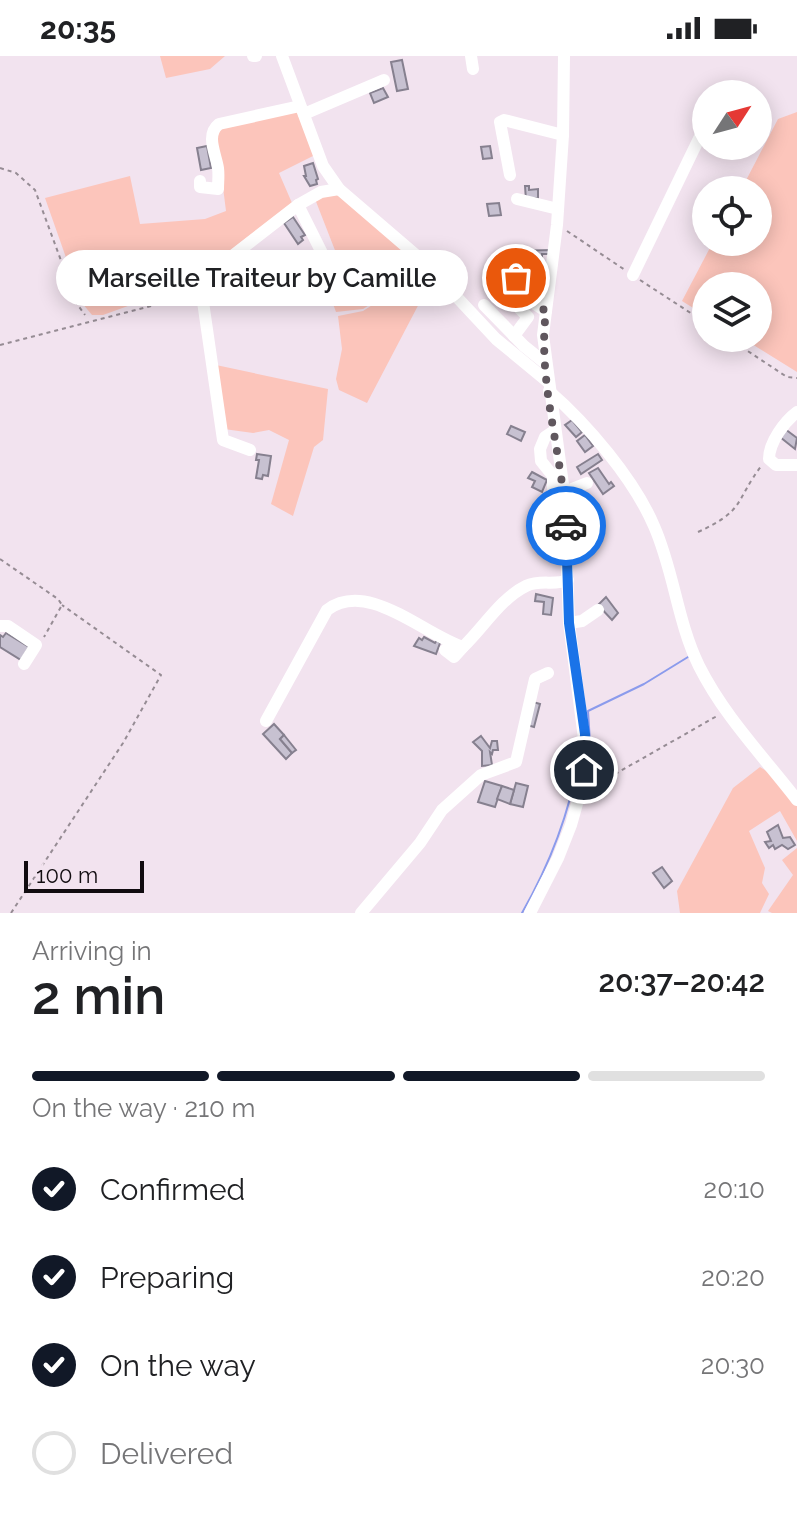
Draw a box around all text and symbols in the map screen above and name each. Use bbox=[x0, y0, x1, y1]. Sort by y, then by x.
text: 20:35 bbox=[40, 11, 116, 46]
north arrow bbox=[692, 80, 772, 160]
map controls bbox=[692, 80, 772, 352]
button: locate bbox=[692, 176, 772, 256]
pin bbox=[482, 244, 550, 312]
callout: Marseille Traiteur by Camille bbox=[56, 250, 468, 306]
icon: bag bbox=[494, 256, 538, 300]
text: Marseille Traiteur by Camille bbox=[87, 263, 437, 293]
button: layers bbox=[692, 272, 772, 352]
courier bbox=[526, 486, 606, 566]
icon: car bbox=[544, 504, 588, 548]
pin bbox=[550, 736, 618, 804]
icon: home bbox=[562, 748, 606, 792]
scale bar bbox=[24, 857, 144, 893]
text: 100 m bbox=[36, 862, 98, 888]
text: Arriving in bbox=[32, 936, 152, 966]
text: 20:37–20:42 bbox=[598, 964, 765, 999]
text: 2 min bbox=[32, 965, 165, 1026]
text: On the way · 210 m bbox=[32, 1093, 256, 1123]
icon: check bbox=[32, 1167, 76, 1211]
text: Confirmed bbox=[100, 1172, 245, 1207]
text: 20:10 bbox=[704, 1174, 765, 1204]
icon: check bbox=[32, 1255, 76, 1299]
text: Preparing bbox=[100, 1260, 234, 1295]
text: 20:20 bbox=[701, 1262, 765, 1292]
icon: check bbox=[32, 1343, 76, 1387]
text: On the way bbox=[100, 1348, 256, 1383]
text: 20:30 bbox=[701, 1350, 765, 1380]
text: Delivered bbox=[100, 1436, 233, 1471]

